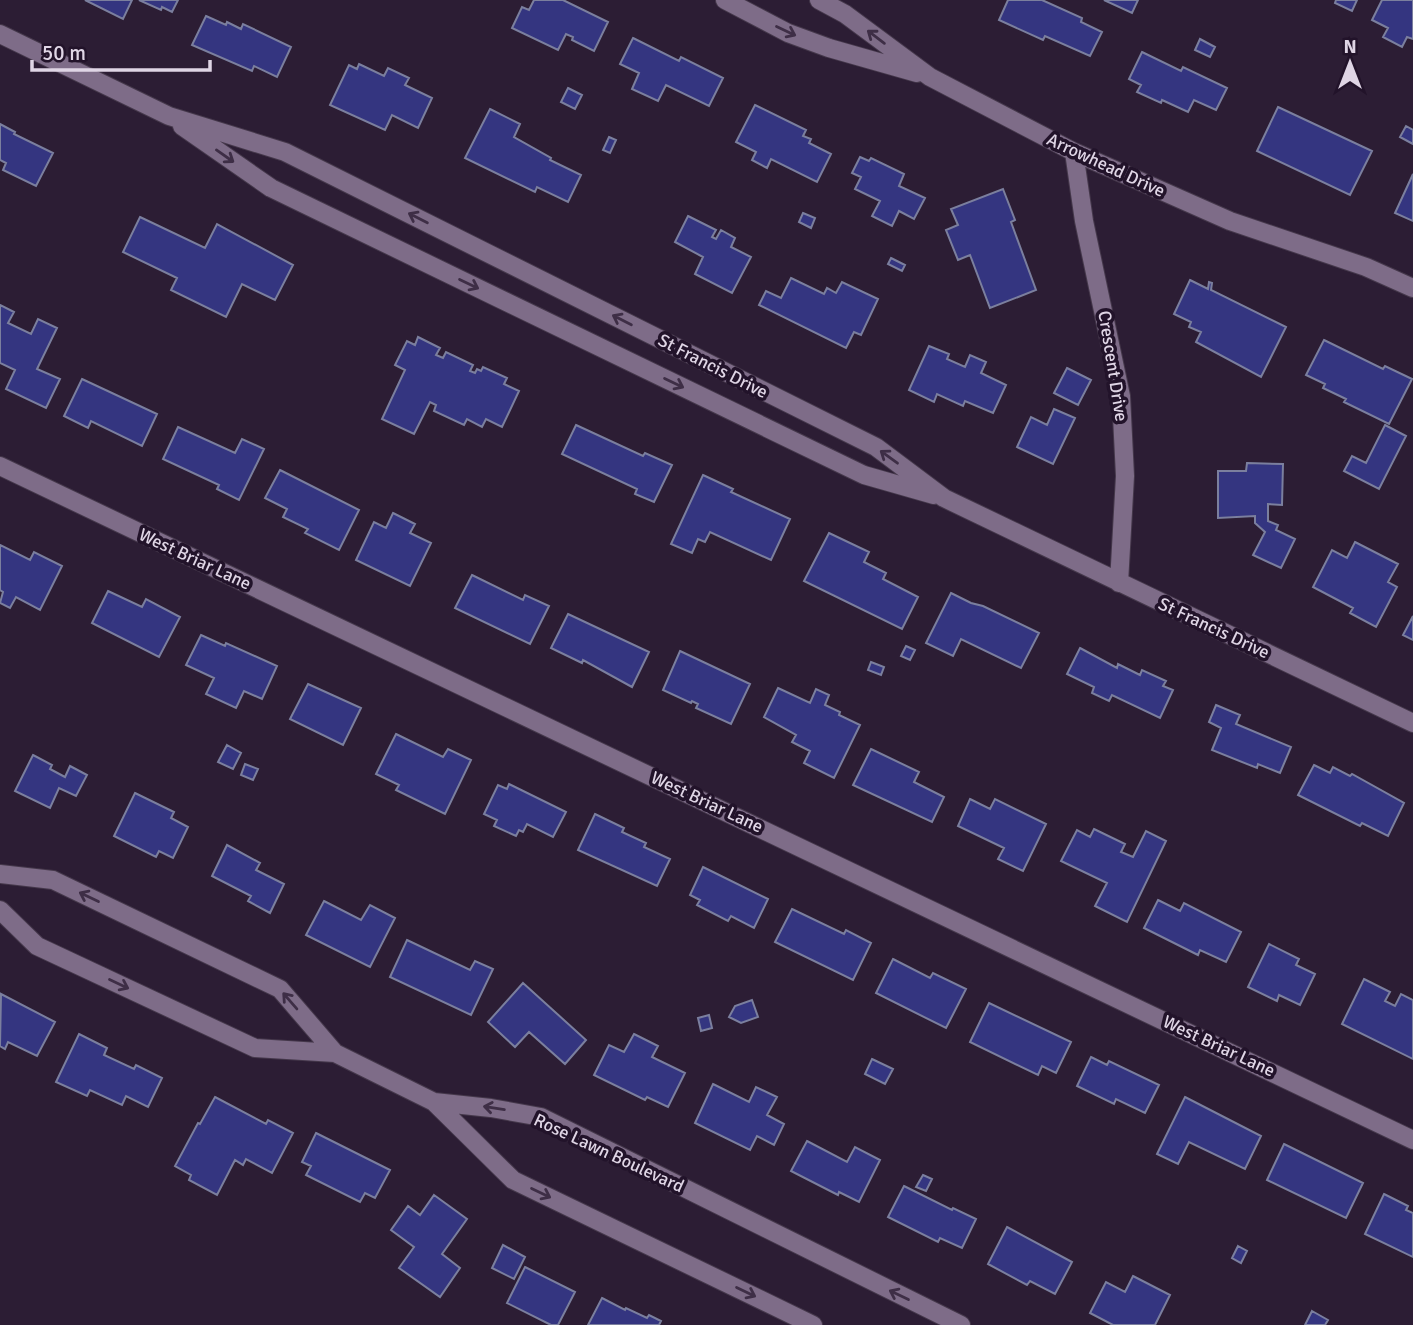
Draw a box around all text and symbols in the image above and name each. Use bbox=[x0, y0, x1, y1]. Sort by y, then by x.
one-way arrow bbox=[775, 25, 796, 38]
scale bar bbox=[32, 28, 210, 72]
north arrow bbox=[1315, 28, 1385, 98]
one-way arrow bbox=[867, 30, 886, 44]
text: N bbox=[1343, 35, 1357, 59]
text: 50 m bbox=[42, 40, 86, 66]
street label: Arrowhead Drive bbox=[1043, 128, 1169, 202]
one-way arrow bbox=[215, 149, 234, 163]
one-way arrow bbox=[408, 211, 429, 225]
one-way arrow bbox=[458, 278, 480, 291]
street label: Crescent Drive bbox=[1093, 309, 1133, 423]
one-way arrow bbox=[612, 313, 633, 327]
street label: St Francis Drive bbox=[654, 329, 772, 403]
one-way arrow bbox=[663, 377, 684, 390]
one-way arrow bbox=[880, 450, 899, 465]
street label: West Briar Lane bbox=[135, 523, 255, 595]
street label: St Francis Drive bbox=[1155, 593, 1273, 663]
street label: West Briar Lane bbox=[647, 766, 767, 838]
one-way arrow bbox=[79, 890, 100, 903]
one-way arrow bbox=[108, 978, 129, 991]
one-way arrow bbox=[282, 992, 298, 1010]
street label: West Briar Lane bbox=[1159, 1010, 1279, 1082]
one-way arrow bbox=[483, 1102, 506, 1115]
street label: Rose Lawn Boulevard bbox=[530, 1109, 688, 1197]
one-way arrow bbox=[530, 1187, 551, 1201]
one-way arrow bbox=[735, 1286, 756, 1300]
one-way arrow bbox=[889, 1287, 910, 1301]

